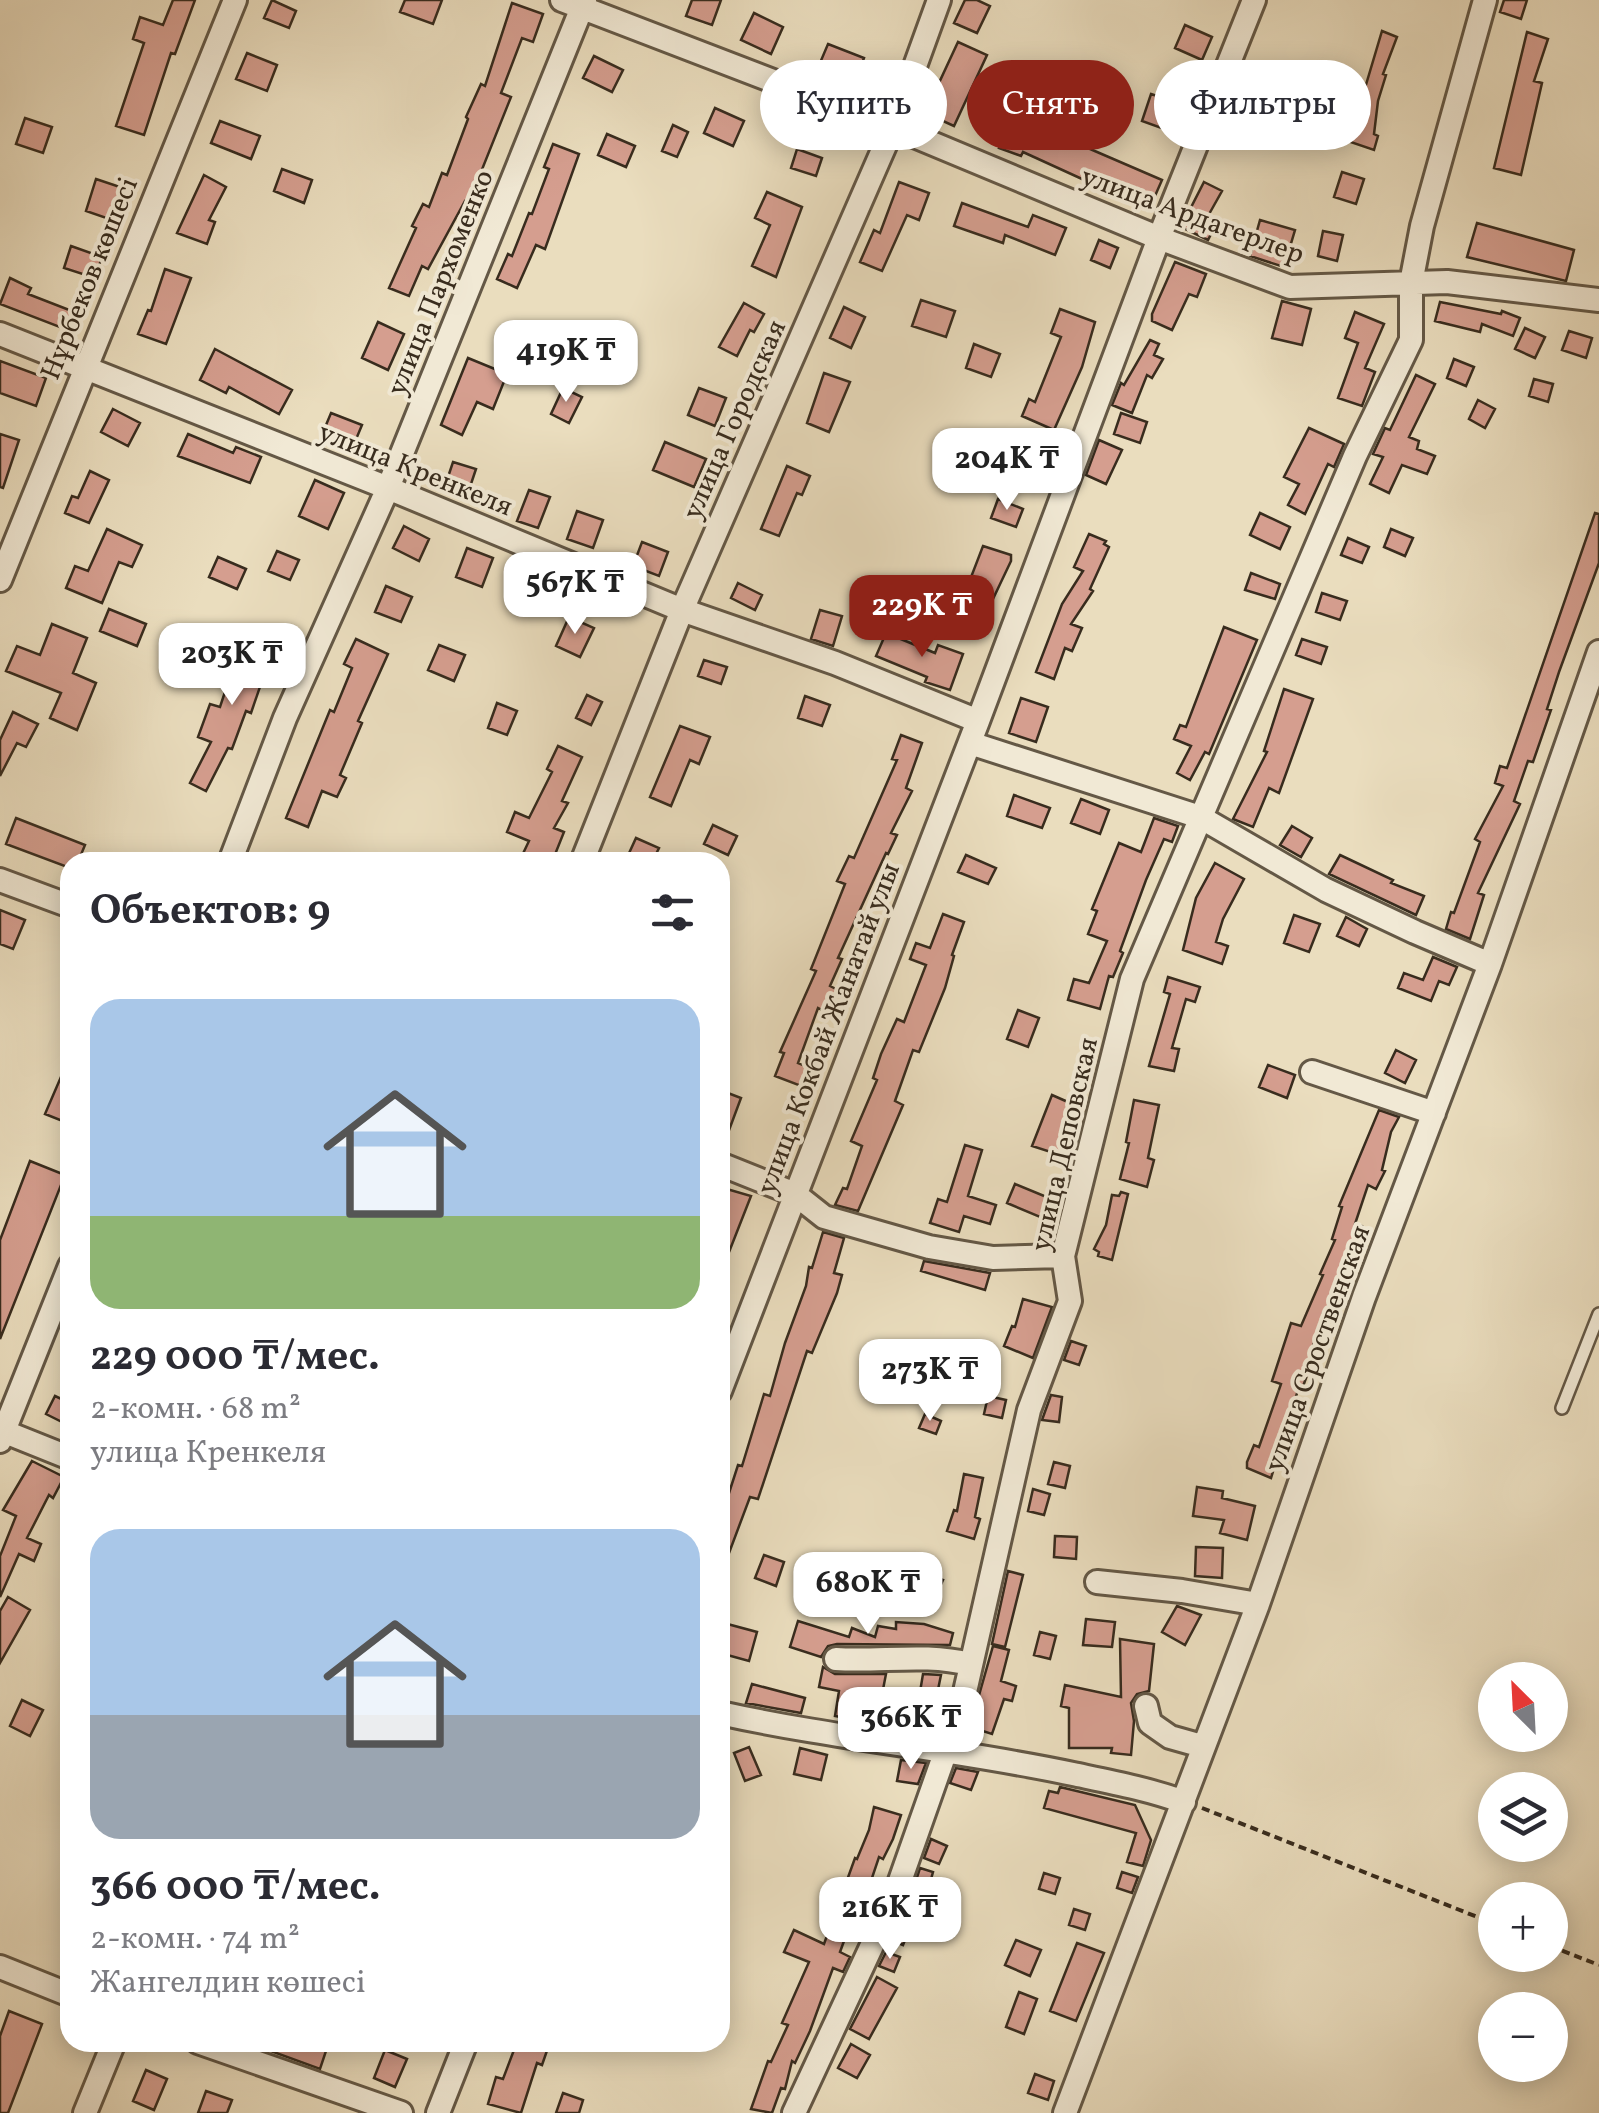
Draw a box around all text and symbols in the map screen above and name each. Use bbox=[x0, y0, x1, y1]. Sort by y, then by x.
chip: Купить bbox=[760, 60, 947, 150]
chip: Снять bbox=[967, 60, 1134, 150]
chip: Фильтры bbox=[1154, 60, 1371, 150]
street label: улица Ардагерлер bbox=[1075, 158, 1309, 275]
street label: улица Пархоменко bbox=[378, 164, 504, 402]
street label: Нұрбеков көшесі bbox=[32, 172, 149, 386]
street label: улица Городская bbox=[674, 314, 797, 526]
pin: 419K ₸ bbox=[485, 320, 647, 405]
text: 419K ₸ bbox=[516, 330, 616, 374]
street label: улица Кренкеля bbox=[312, 414, 518, 527]
pin: 204K ₸ bbox=[926, 428, 1088, 513]
text: 204K ₸ bbox=[954, 438, 1060, 482]
pin: 567K ₸ bbox=[494, 552, 656, 637]
text: 567K ₸ bbox=[526, 562, 624, 606]
pin: 229K ₸ bbox=[841, 575, 1003, 660]
text: 229K ₸ bbox=[871, 585, 973, 629]
pin: 203K ₸ bbox=[151, 623, 313, 708]
text: 203K ₸ bbox=[181, 633, 283, 677]
street label: улица Кокбай Жанатай улы bbox=[748, 857, 911, 1201]
text: Объектов: 9 bbox=[90, 883, 330, 942]
icon: filters bbox=[645, 885, 700, 940]
street label: улица Деповская bbox=[1022, 1034, 1109, 1255]
icon: home bbox=[305, 1064, 485, 1244]
street label: улица Сроственская bbox=[1256, 1220, 1381, 1478]
text: 229 000 ₸/мес. bbox=[90, 1329, 380, 1388]
pin: 273K ₸ bbox=[849, 1339, 1011, 1424]
text: 273K ₸ bbox=[881, 1349, 979, 1393]
text: 2-комн. · 68 m² bbox=[90, 1388, 301, 1432]
text: улица Кренкеля bbox=[90, 1432, 326, 1476]
pin: 680K ₸ bbox=[787, 1552, 949, 1637]
text: 680K ₸ bbox=[815, 1562, 921, 1606]
icon: home bbox=[305, 1594, 485, 1774]
north arrow bbox=[1478, 1662, 1568, 1752]
map controls bbox=[1478, 1662, 1568, 2082]
pin: 366K ₸ bbox=[830, 1687, 992, 1772]
text: 366K ₸ bbox=[860, 1697, 962, 1741]
button: layers bbox=[1478, 1772, 1568, 1862]
text: 366 000 ₸/мес. bbox=[90, 1859, 381, 1918]
pin: 216K ₸ bbox=[809, 1877, 971, 1962]
button: + bbox=[1478, 1882, 1568, 1972]
text: 216K ₸ bbox=[841, 1887, 939, 1931]
text: 2-комн. · 74 m² bbox=[90, 1918, 300, 1962]
text: Жангелдин көшесі bbox=[90, 1962, 366, 2006]
button: − bbox=[1478, 1992, 1568, 2082]

